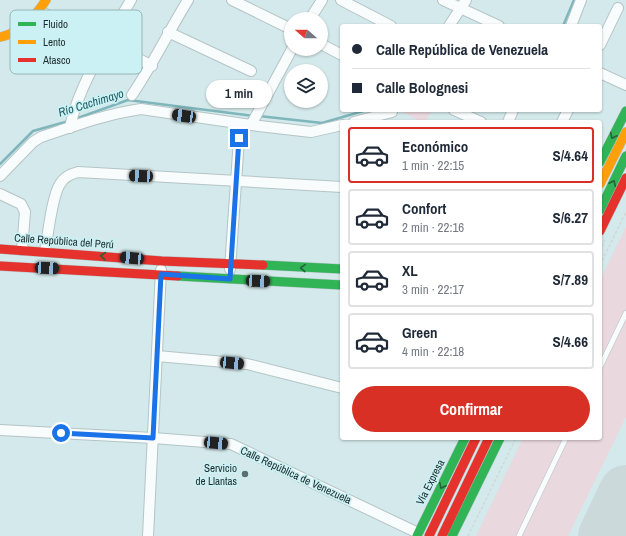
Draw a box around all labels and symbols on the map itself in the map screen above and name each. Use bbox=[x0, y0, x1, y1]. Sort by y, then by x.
legend bbox=[10, 10, 142, 74]
north arrow bbox=[284, 12, 328, 56]
text: Fluido bbox=[43, 17, 68, 31]
text: Lento bbox=[43, 35, 66, 49]
text: Atasco bbox=[42, 53, 71, 67]
callout: 1 min bbox=[206, 80, 272, 108]
water label: Río Cachimayo bbox=[56, 85, 126, 121]
car bbox=[171, 108, 197, 124]
route end bbox=[230, 129, 248, 147]
one-way arrow bbox=[610, 132, 618, 140]
car bbox=[129, 169, 153, 183]
one-way arrow bbox=[608, 180, 616, 187]
street label: Calle República del Perú bbox=[14, 231, 114, 251]
car bbox=[120, 251, 144, 265]
one-way arrow bbox=[100, 252, 106, 261]
car bbox=[35, 261, 59, 275]
one-way arrow bbox=[300, 263, 306, 272]
car bbox=[246, 274, 270, 288]
car bbox=[220, 356, 244, 370]
route start bbox=[52, 424, 70, 442]
car bbox=[204, 436, 228, 450]
street label: Calle República de Venezuela bbox=[238, 443, 354, 507]
street label: Vía Expresa bbox=[413, 457, 447, 507]
place label: Servicio de Llantas bbox=[195, 461, 237, 488]
marker: Servicio de Llantas bbox=[240, 469, 250, 479]
one-way arrow bbox=[439, 481, 447, 489]

